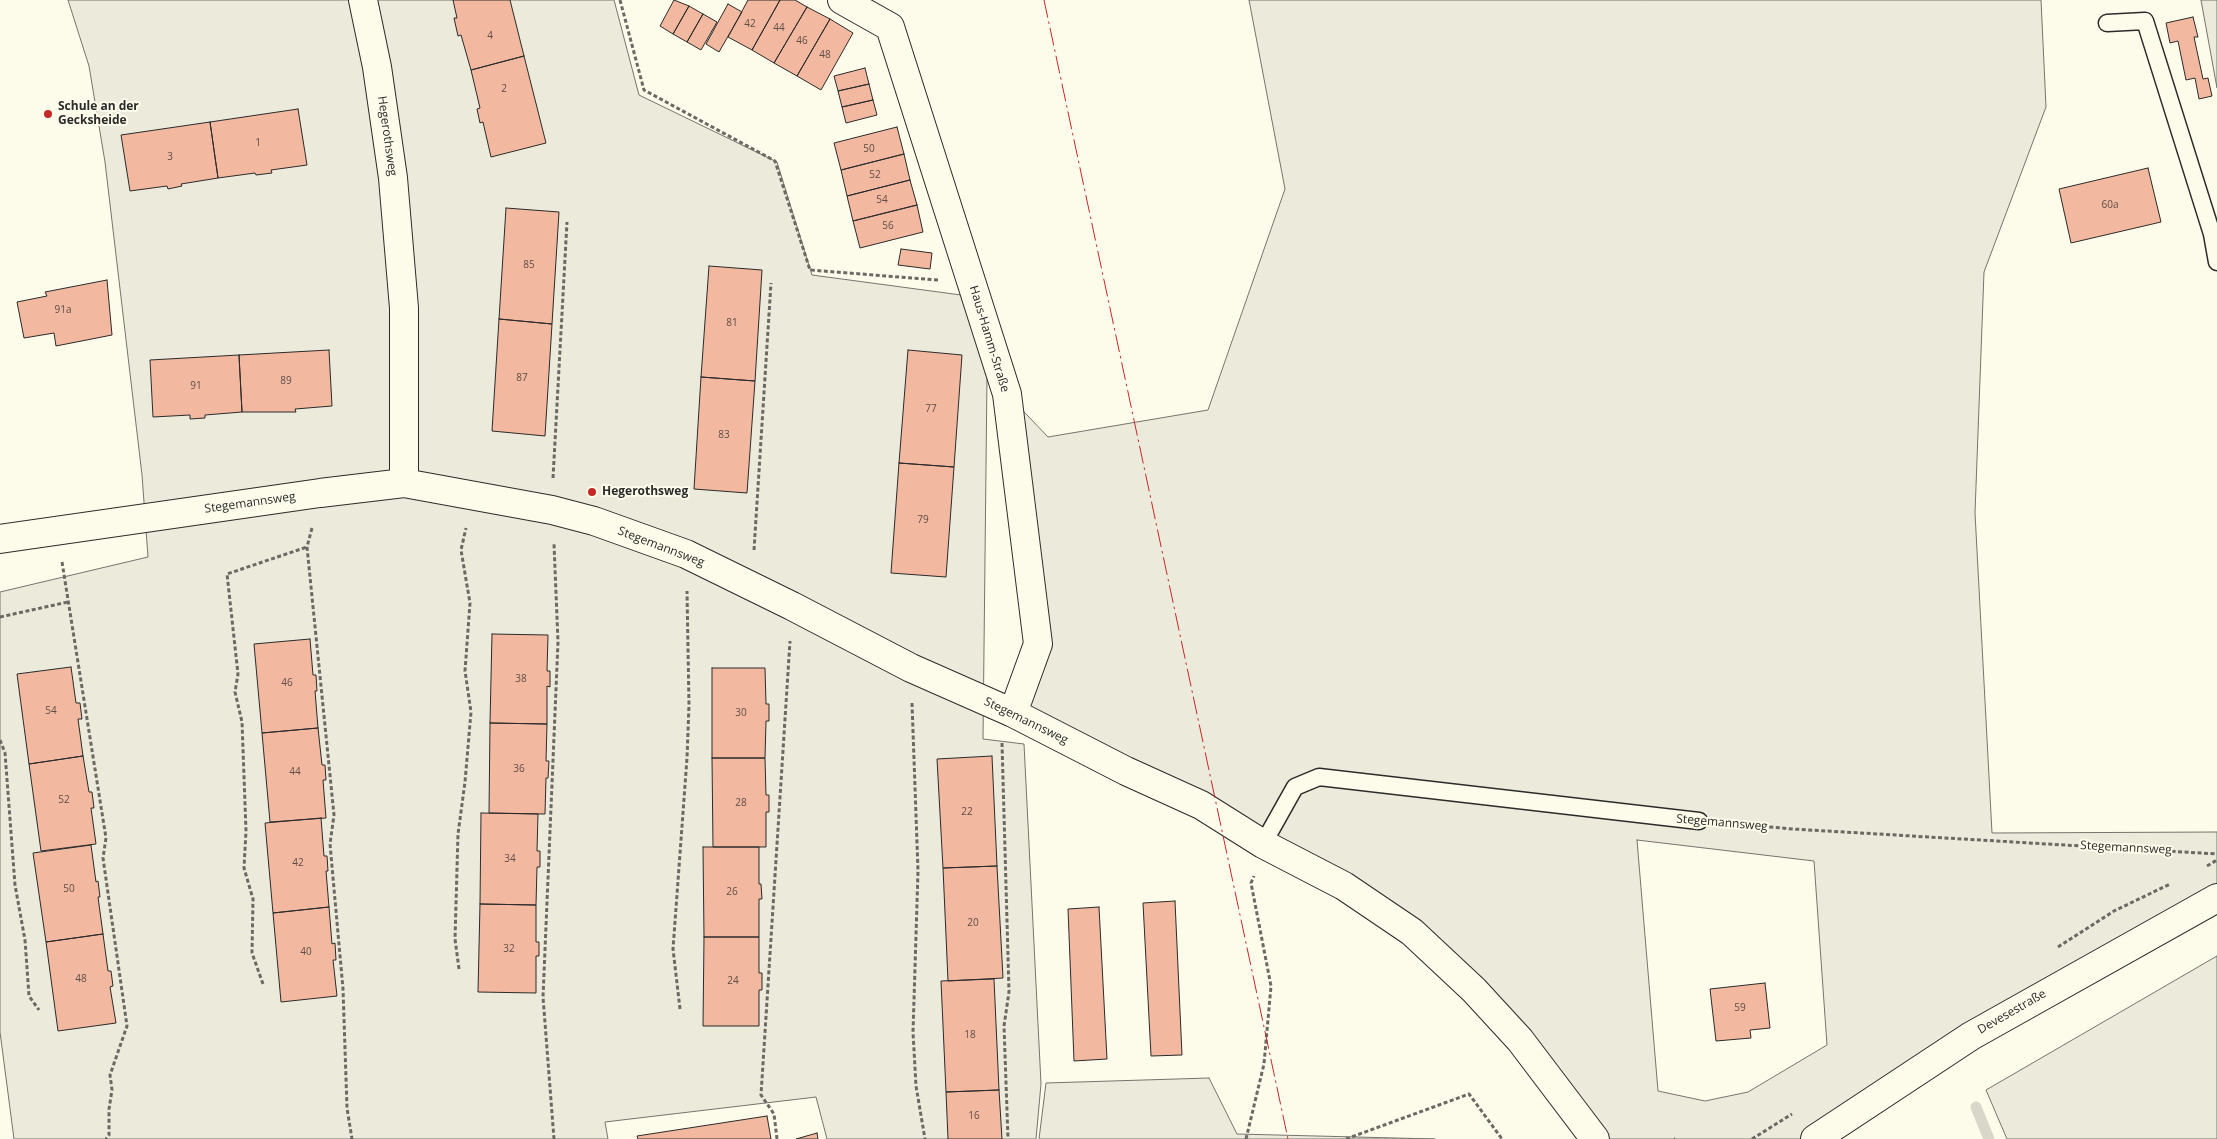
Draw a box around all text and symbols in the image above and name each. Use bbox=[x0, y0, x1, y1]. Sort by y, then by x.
house number: 42 bbox=[744, 18, 756, 30]
house number: 44 bbox=[773, 22, 785, 34]
house number: 4 bbox=[487, 30, 493, 42]
house number: 46 bbox=[796, 35, 808, 47]
house number: 48 bbox=[819, 49, 831, 61]
house number: 2 bbox=[501, 83, 507, 95]
street label: Hegerothsweg bbox=[374, 95, 400, 177]
place label: Schule an der Gecksheide bbox=[58, 100, 139, 128]
marker: Schule an der Gecksheide bbox=[42, 108, 54, 120]
house number: 1 bbox=[255, 137, 261, 149]
house number: 50 bbox=[863, 143, 875, 155]
house number: 3 bbox=[167, 151, 173, 163]
house number: 52 bbox=[869, 169, 881, 181]
house number: 54 bbox=[876, 194, 888, 206]
house number: 60a bbox=[2102, 199, 2118, 211]
house number: 56 bbox=[882, 220, 894, 232]
house number: 85 bbox=[523, 259, 535, 271]
street label: Haus-Hamm-Straße bbox=[966, 284, 1012, 394]
house number: 91a bbox=[55, 304, 71, 316]
house number: 81 bbox=[726, 317, 738, 329]
house number: 87 bbox=[516, 372, 528, 384]
house number: 89 bbox=[280, 375, 292, 387]
house number: 91 bbox=[190, 380, 202, 392]
house number: 77 bbox=[925, 403, 937, 415]
house number: 83 bbox=[718, 429, 730, 441]
place label: Hegerothsweg bbox=[602, 485, 688, 499]
marker: Hegerothsweg bbox=[586, 486, 598, 498]
street label: Stegemannsweg bbox=[204, 489, 296, 517]
house number: 79 bbox=[917, 514, 929, 526]
street label: Stegemannsweg bbox=[616, 524, 706, 570]
house number: 38 bbox=[515, 673, 527, 685]
house number: 46 bbox=[281, 677, 293, 689]
street label: Stegemannsweg bbox=[982, 694, 1070, 748]
house number: 54 bbox=[45, 705, 57, 717]
house number: 30 bbox=[735, 707, 747, 719]
house number: 36 bbox=[513, 763, 525, 775]
house number: 44 bbox=[289, 766, 301, 778]
house number: 52 bbox=[58, 794, 70, 806]
house number: 28 bbox=[735, 797, 747, 809]
house number: 22 bbox=[961, 806, 973, 818]
street label: Stegemannsweg bbox=[1676, 812, 1768, 834]
street label: Stegemannsweg bbox=[2080, 838, 2172, 858]
house number: 34 bbox=[504, 853, 516, 865]
house number: 42 bbox=[292, 857, 304, 869]
house number: 50 bbox=[63, 883, 75, 895]
house number: 26 bbox=[726, 886, 738, 898]
house number: 20 bbox=[967, 917, 979, 929]
house number: 32 bbox=[503, 943, 515, 955]
house number: 40 bbox=[300, 946, 312, 958]
house number: 48 bbox=[75, 973, 87, 985]
house number: 24 bbox=[727, 975, 739, 987]
street label: Devesestraße bbox=[1975, 987, 2049, 1037]
house number: 59 bbox=[1734, 1002, 1746, 1014]
house number: 18 bbox=[964, 1029, 976, 1041]
house number: 16 bbox=[968, 1110, 980, 1122]

